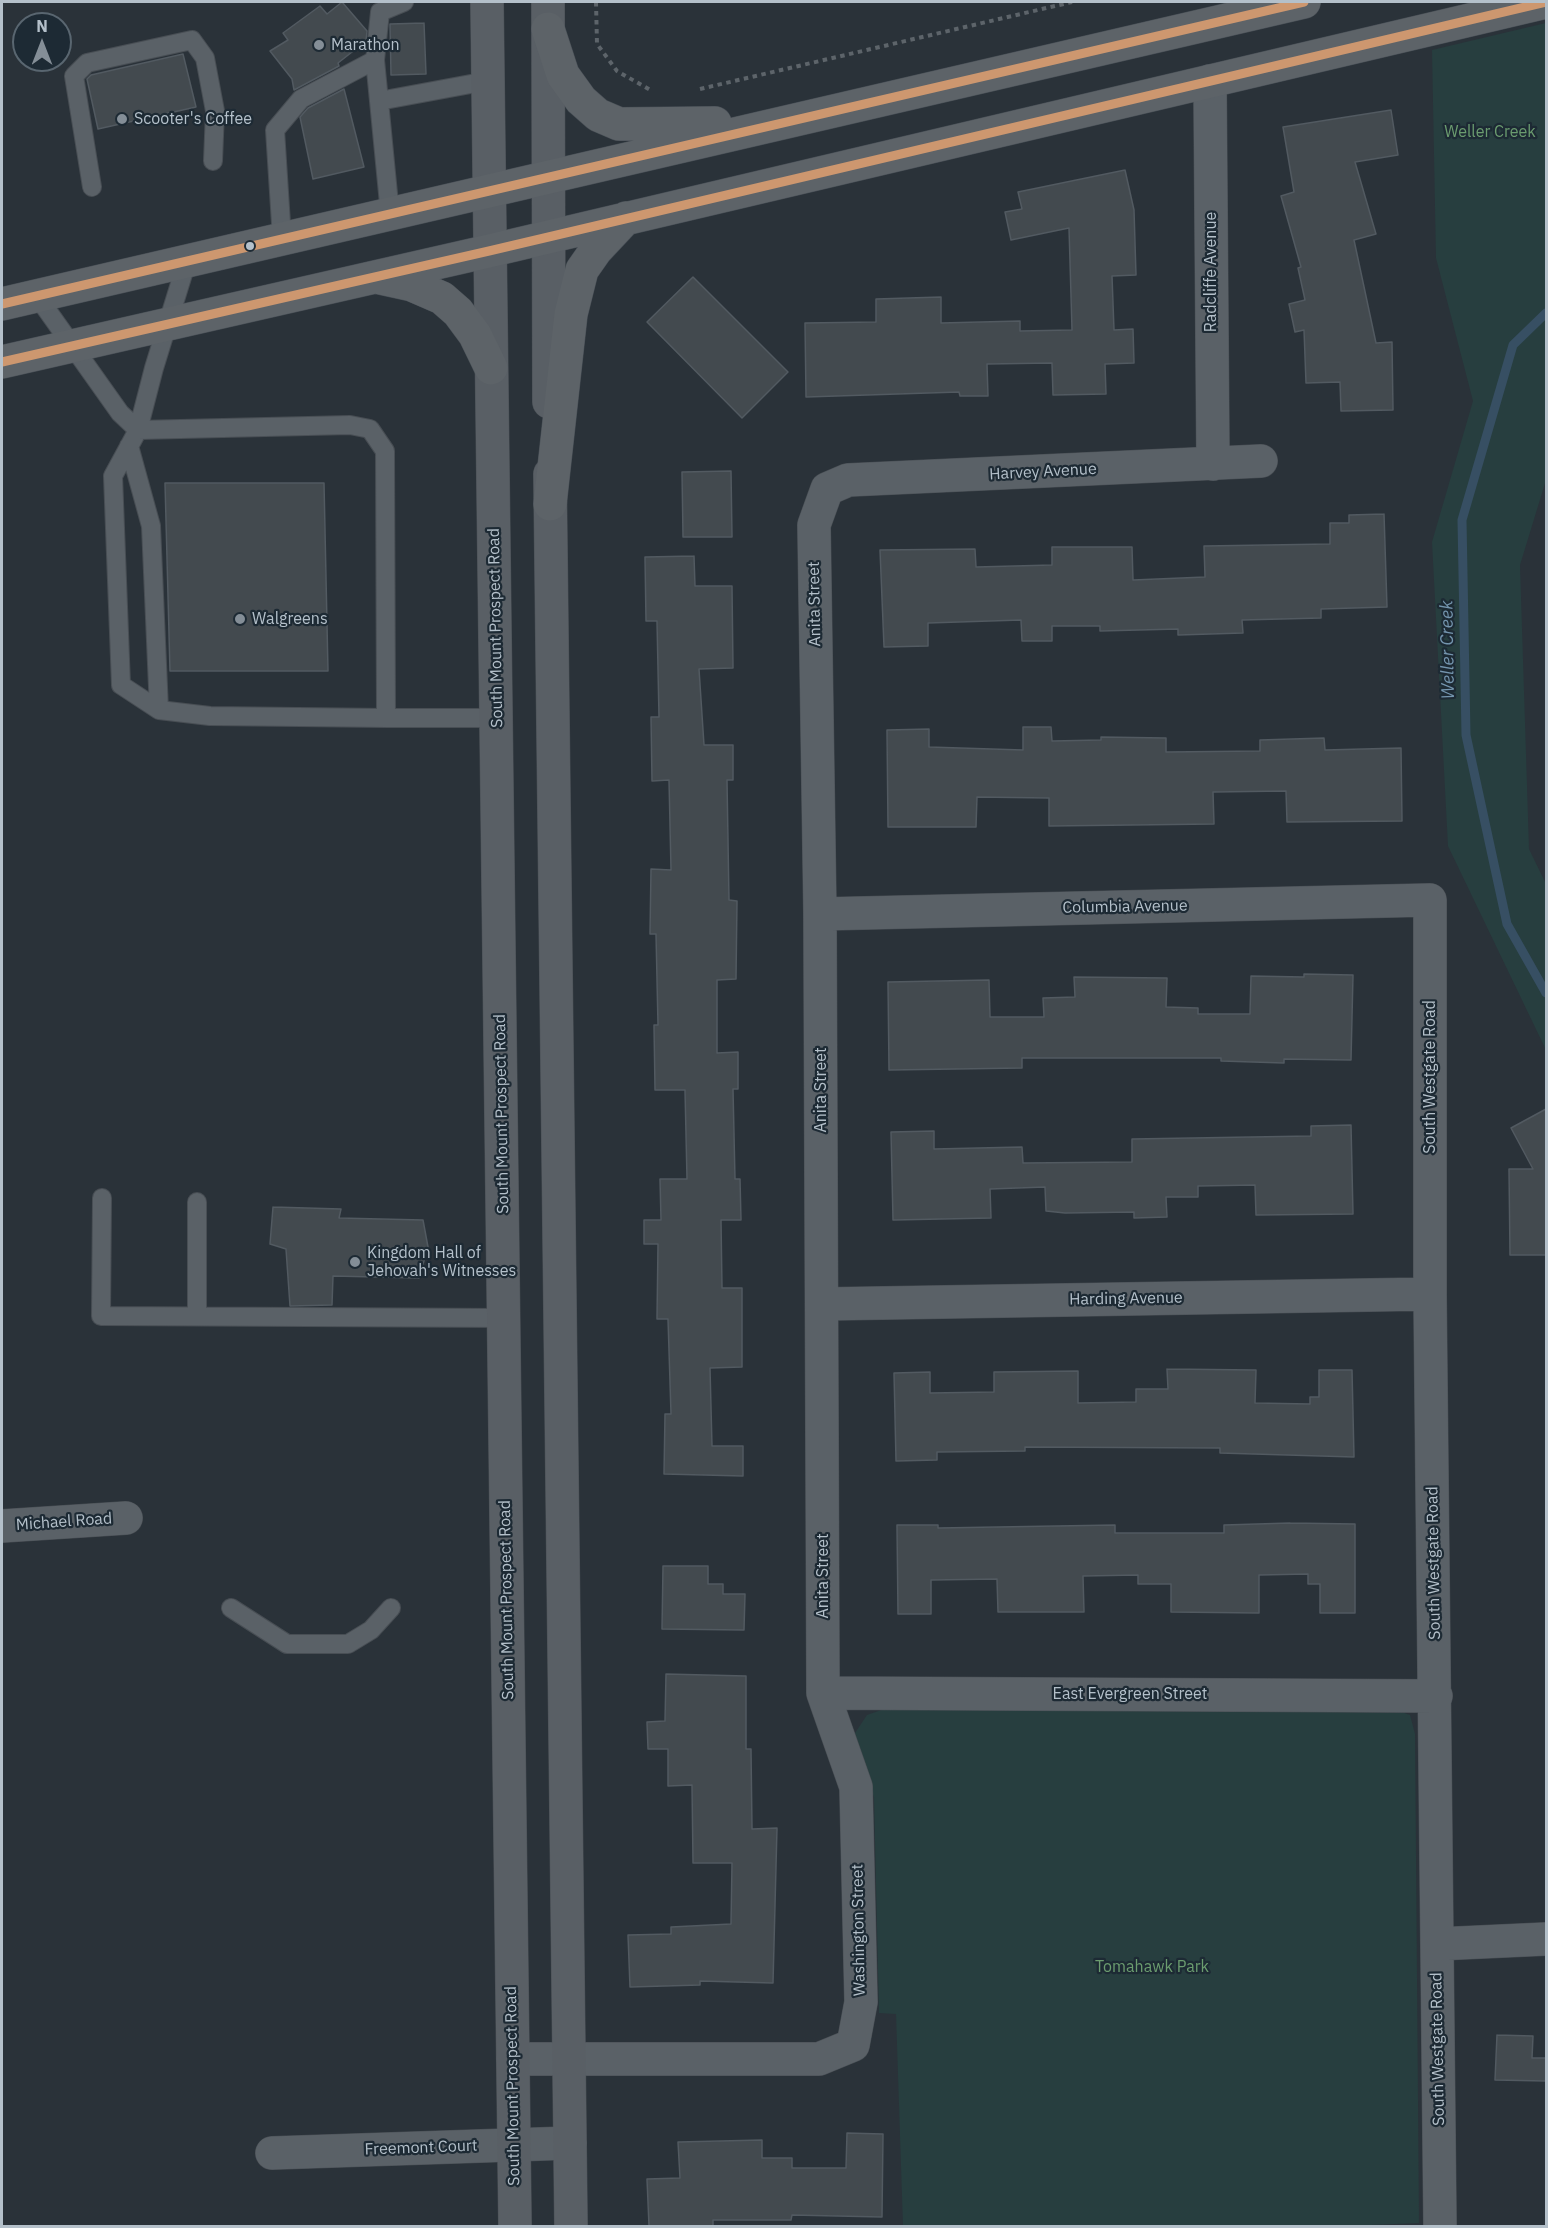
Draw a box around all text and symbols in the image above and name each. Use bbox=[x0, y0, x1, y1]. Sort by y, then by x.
north arrow bbox=[12, 12, 72, 72]
text: N bbox=[36, 16, 48, 36]
place label: Marathon bbox=[331, 35, 400, 55]
marker: Marathon bbox=[312, 38, 326, 52]
place label: Scooter's Coffee bbox=[134, 109, 252, 129]
marker: Scooter's Coffee bbox=[115, 112, 129, 126]
park label: Weller Creek bbox=[1444, 122, 1536, 142]
street label: Radcliffe Avenue bbox=[1201, 212, 1221, 332]
unlabelled marker bbox=[244, 240, 256, 252]
street label: Harvey Avenue bbox=[989, 460, 1097, 484]
street label: South Mount Prospect Road bbox=[485, 528, 507, 728]
street label: Anita Street bbox=[805, 561, 825, 647]
water label: Weller Creek bbox=[1436, 600, 1460, 700]
place label: Walgreens bbox=[252, 609, 328, 629]
marker: Walgreens bbox=[233, 612, 247, 626]
street label: Columbia Avenue bbox=[1062, 896, 1188, 918]
street label: South Westgate Road bbox=[1420, 1000, 1440, 1154]
street label: South Mount Prospect Road bbox=[491, 1014, 513, 1214]
street label: Anita Street bbox=[811, 1047, 831, 1133]
place label: Kingdom Hall of Jehovah's Witnesses bbox=[367, 1243, 516, 1281]
marker: Kingdom Hall of Jehovah's Witnesses bbox=[348, 1255, 362, 1269]
street label: Harding Avenue bbox=[1069, 1288, 1183, 1310]
street label: South Westgate Road bbox=[1423, 1486, 1445, 1640]
street label: South Mount Prospect Road bbox=[496, 1500, 518, 1700]
street label: Michael Road bbox=[15, 1509, 113, 1535]
street label: Anita Street bbox=[813, 1533, 833, 1619]
street label: East Evergreen Street bbox=[1053, 1684, 1207, 1704]
street label: Washington Street bbox=[848, 1864, 870, 1996]
park label: Tomahawk Park bbox=[1095, 1957, 1209, 1977]
street label: South Westgate Road bbox=[1427, 1972, 1449, 2126]
street label: South Mount Prospect Road bbox=[502, 1986, 524, 2186]
street label: Freemont Court bbox=[364, 2136, 478, 2160]

